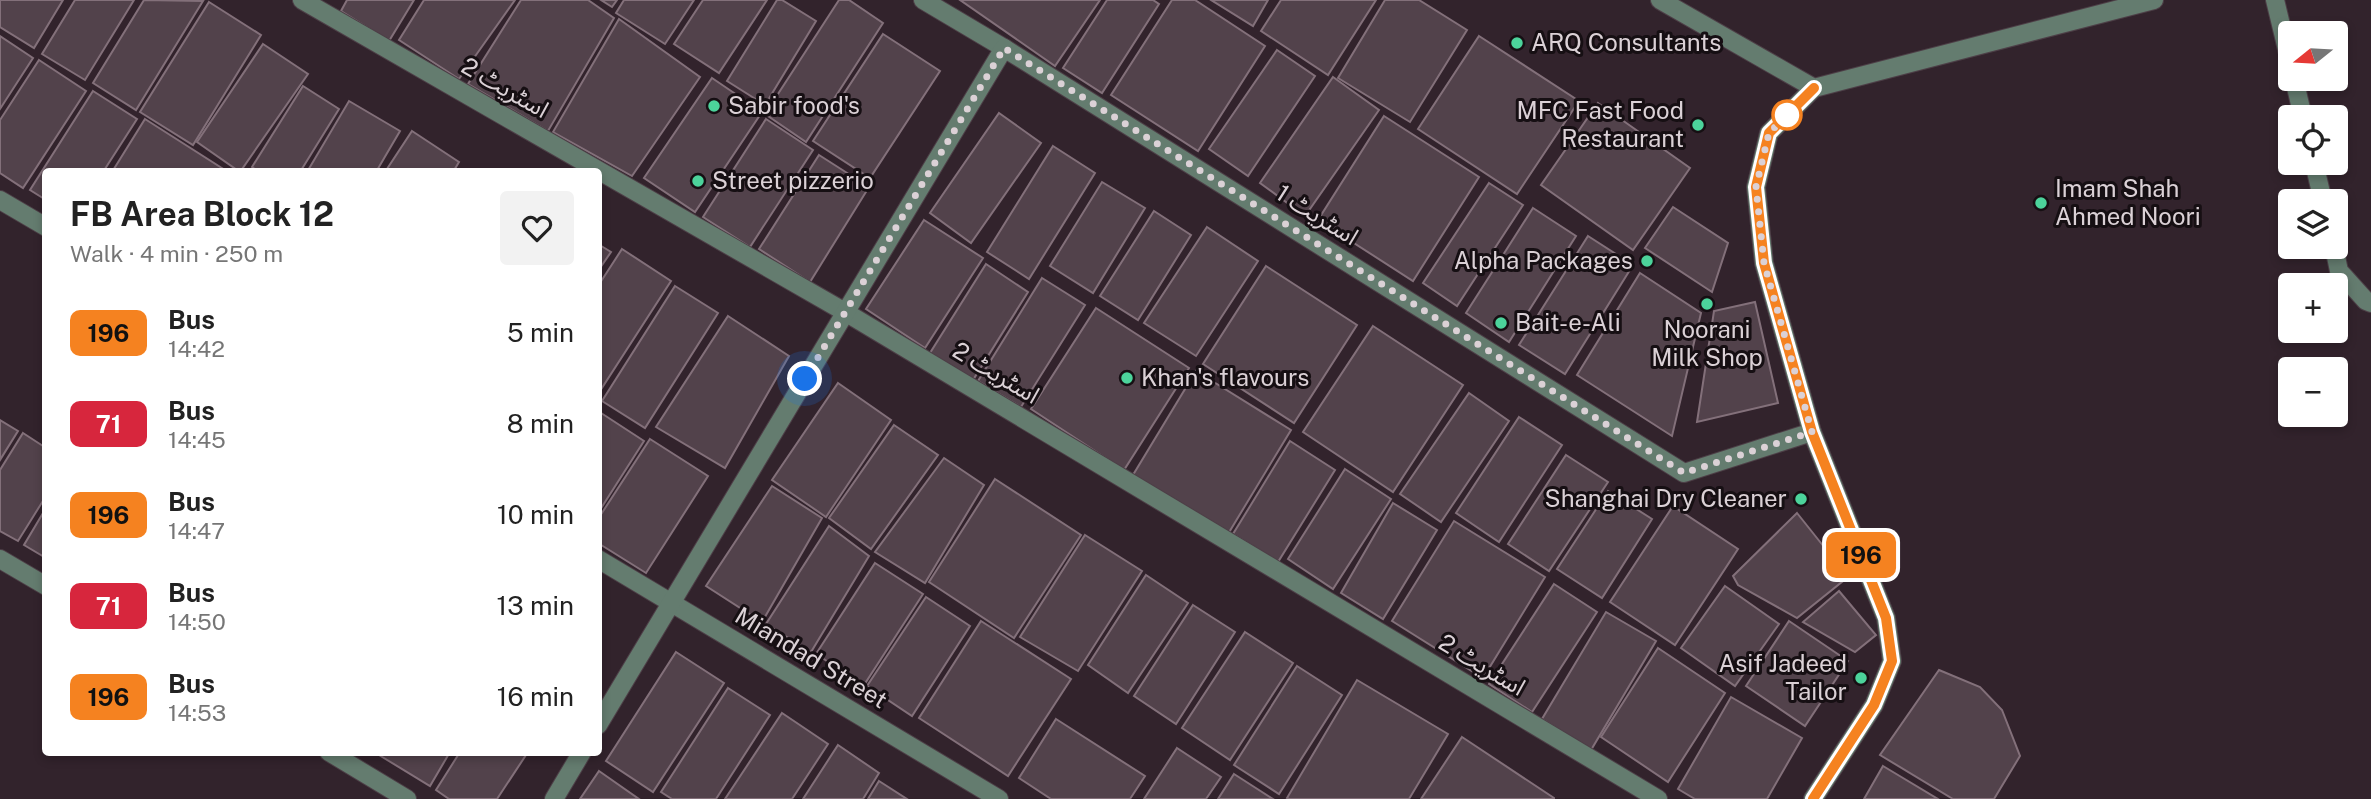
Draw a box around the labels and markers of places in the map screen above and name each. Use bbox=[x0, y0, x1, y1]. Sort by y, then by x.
place label: ARQ Consultants bbox=[1531, 28, 1721, 56]
marker: ARQ Consultants bbox=[1509, 35, 1525, 51]
place label: Sabir food's bbox=[728, 91, 860, 119]
place label: MFC Fast Food Restaurant bbox=[1517, 96, 1684, 152]
marker: Sabir food's bbox=[706, 98, 722, 114]
unlabelled marker bbox=[1772, 100, 1802, 130]
marker: MFC Fast Food Restaurant bbox=[1690, 117, 1706, 133]
place label: Street pizzerio bbox=[712, 166, 874, 194]
marker: Street pizzerio bbox=[690, 173, 706, 189]
place label: Imam Shah Ahmed Noori bbox=[2055, 174, 2201, 230]
marker: Imam Shah Ahmed Noori bbox=[2033, 195, 2049, 211]
place label: Alpha Packages bbox=[1454, 246, 1633, 274]
marker: Alpha Packages bbox=[1639, 253, 1655, 269]
marker: Noorani Milk Shop bbox=[1699, 296, 1715, 312]
place label: Bait-e-Ali bbox=[1515, 308, 1621, 336]
marker: Bait-e-Ali bbox=[1493, 315, 1509, 331]
place label: Noorani Milk Shop bbox=[1651, 315, 1763, 371]
place label: Khan's flavours bbox=[1141, 363, 1309, 391]
marker: Khan's flavours bbox=[1119, 370, 1135, 386]
place label: Shanghai Dry Cleaner bbox=[1545, 484, 1787, 512]
marker: Shanghai Dry Cleaner bbox=[1793, 491, 1809, 507]
place label: Asif Jadeed Tailor bbox=[1718, 649, 1847, 705]
marker: Asif Jadeed Tailor bbox=[1853, 670, 1869, 686]

